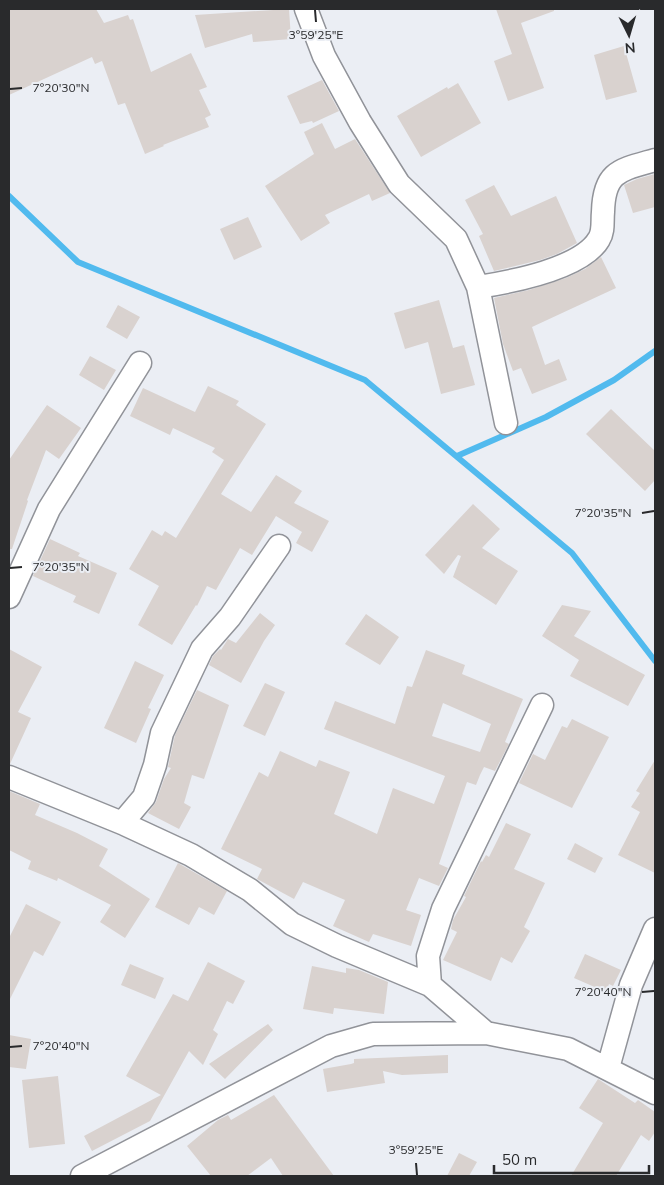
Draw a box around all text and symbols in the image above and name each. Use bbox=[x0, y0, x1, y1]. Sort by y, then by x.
north arrow bbox=[604, 10, 654, 60]
text: 3°59'25"E bbox=[289, 27, 343, 42]
text: N bbox=[624, 39, 636, 57]
text: 7°20'30"N bbox=[33, 80, 89, 95]
text: 7°20'35"N bbox=[575, 505, 631, 520]
text: 7°20'35"N bbox=[33, 559, 89, 574]
text: 7°20'40"N bbox=[575, 984, 631, 999]
text: 7°20'40"N bbox=[33, 1038, 89, 1053]
text: 3°59'25"E bbox=[389, 1142, 443, 1157]
scale bar bbox=[494, 1142, 649, 1174]
text: 50 m bbox=[502, 1150, 537, 1169]

